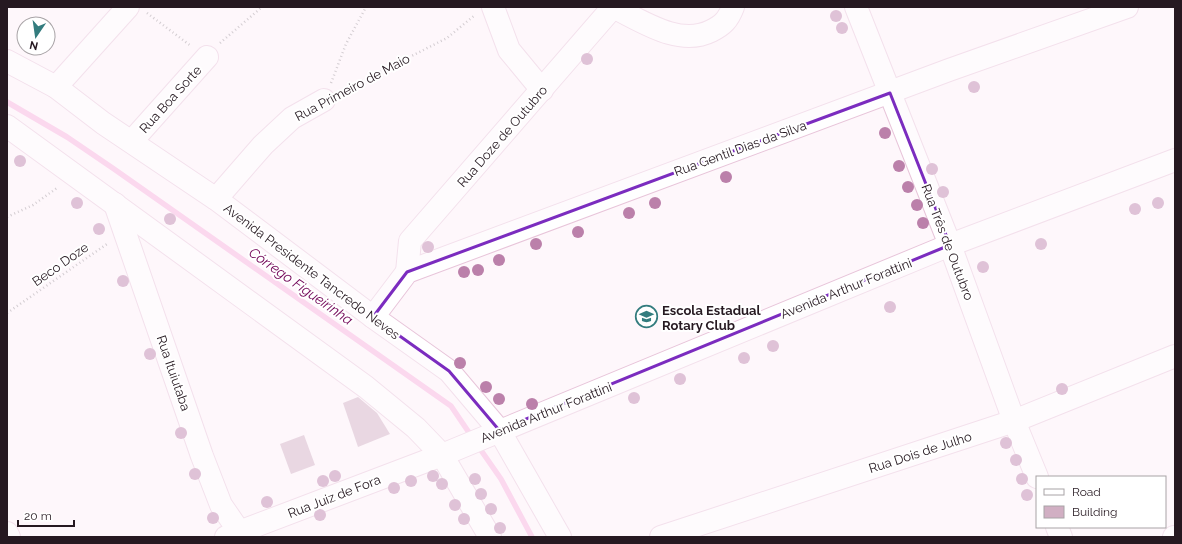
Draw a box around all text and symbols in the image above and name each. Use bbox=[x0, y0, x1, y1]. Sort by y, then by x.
north arrow bbox=[16, 16, 56, 56]
text: N bbox=[28, 38, 39, 53]
street label: Rua Primeiro de Maio bbox=[292, 51, 412, 124]
street label: Rua Boa Sorte bbox=[136, 62, 205, 136]
street label: Rua Doze de Outubro bbox=[454, 82, 551, 190]
street label: Rua Gentil Dias da Silva bbox=[672, 118, 808, 179]
street label: Rua Três de Outubro bbox=[918, 182, 977, 303]
street label: Avenida Presidente Tancredo Neves bbox=[221, 200, 403, 342]
street label: Beco Doze bbox=[29, 239, 92, 289]
water label: Córrego Figueirinha bbox=[246, 244, 356, 328]
street label: Avenida Arthur Forattini bbox=[778, 255, 914, 322]
place label: Escola Estadual Rotary Club bbox=[662, 303, 762, 333]
school or university icon: Escola Estadual Rotary Club bbox=[634, 304, 660, 330]
street label: Rua Ituiutaba bbox=[154, 333, 193, 413]
street label: Avenida Arthur Forattini bbox=[478, 379, 614, 446]
street label: Rua Dois de Julho bbox=[867, 429, 974, 476]
street label: Rua Juiz de Fora bbox=[286, 472, 383, 521]
legend bbox=[1036, 476, 1166, 528]
text: Road bbox=[1072, 485, 1101, 499]
scale bar bbox=[18, 502, 74, 528]
text: Building bbox=[1072, 505, 1118, 519]
text: 20 m bbox=[24, 509, 52, 523]

